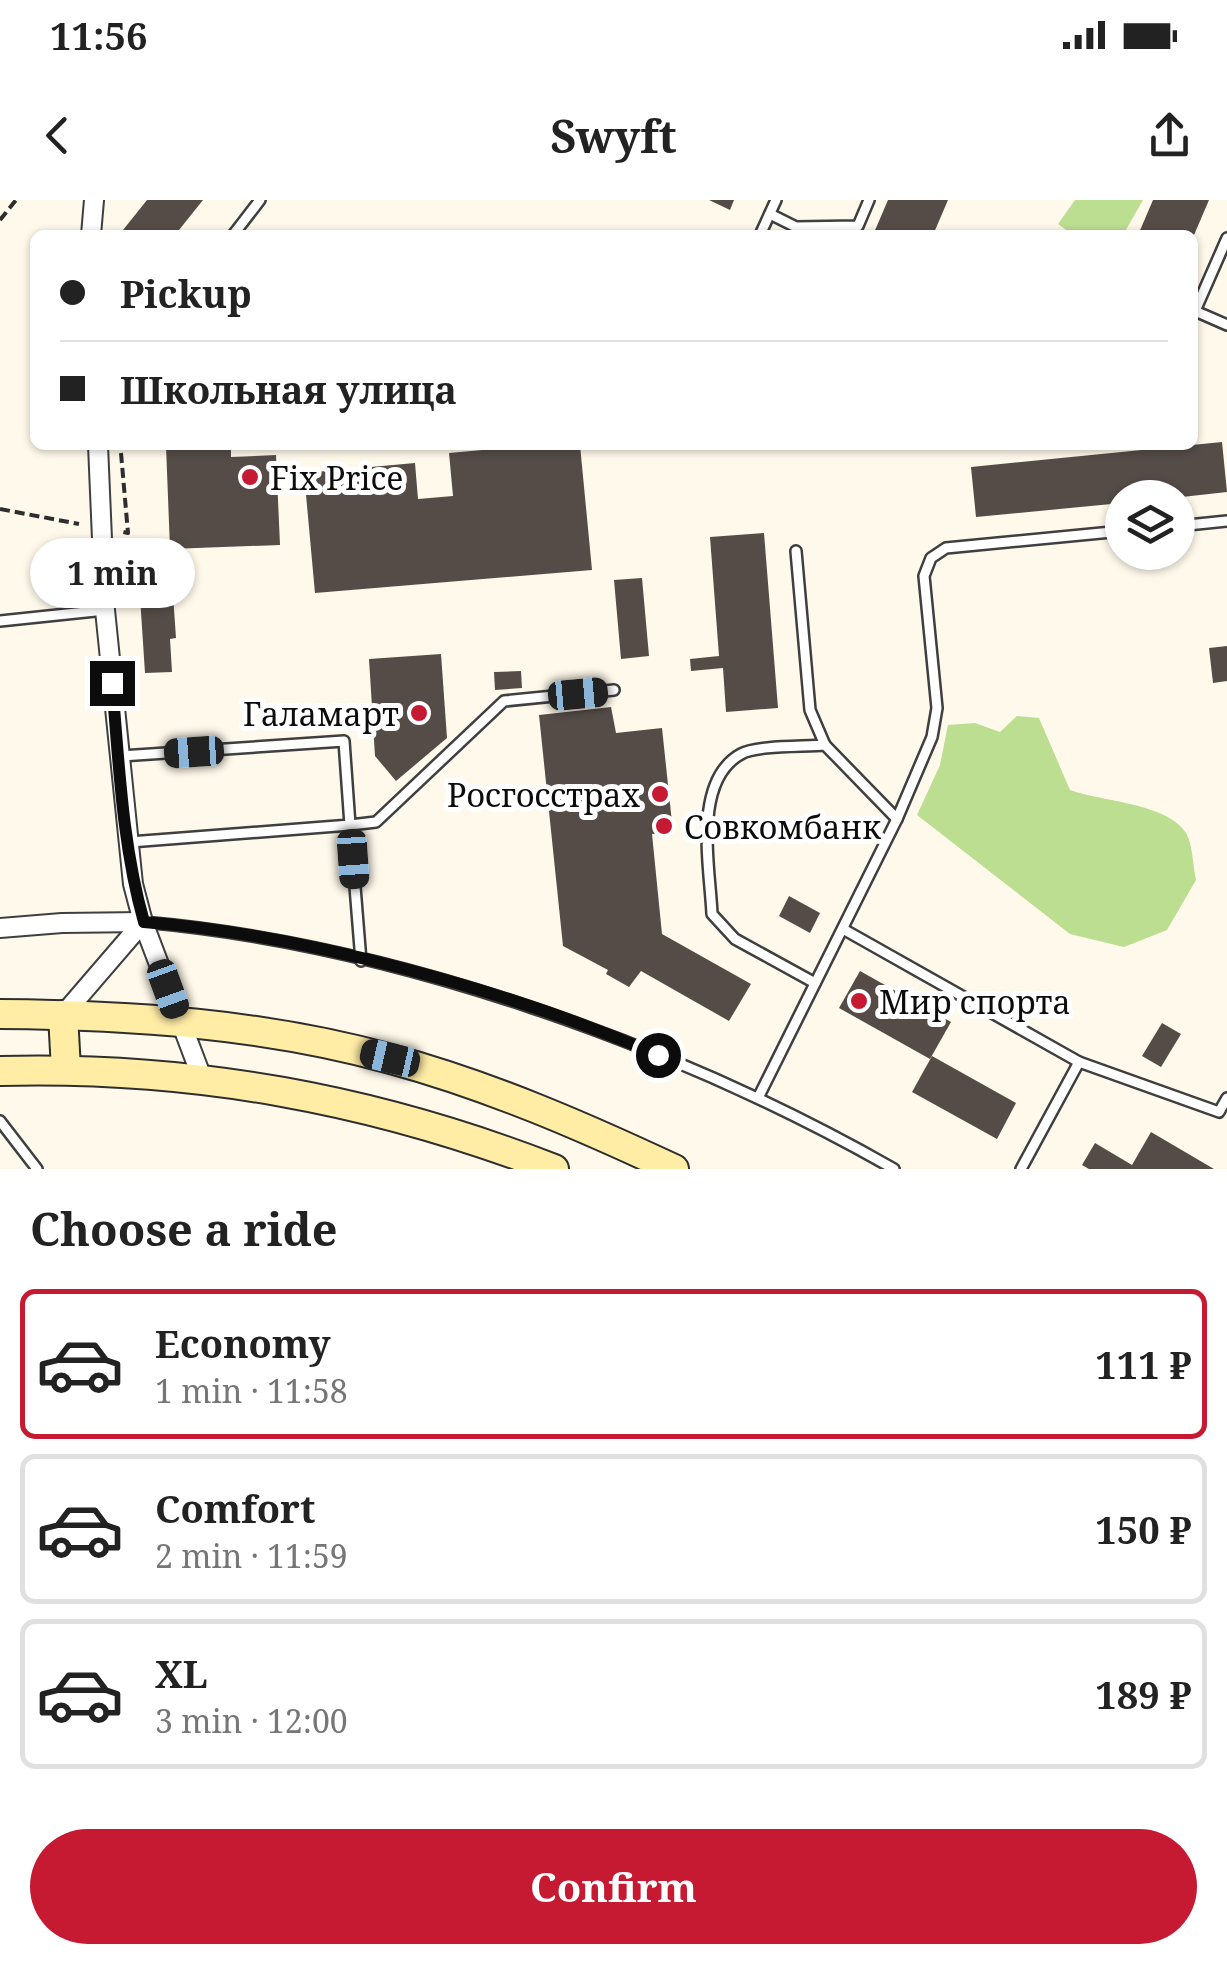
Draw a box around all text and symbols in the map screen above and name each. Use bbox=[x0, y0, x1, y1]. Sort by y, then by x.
text: 11:56 bbox=[50, 9, 147, 61]
text: Swyft bbox=[550, 105, 677, 166]
icon: back bbox=[30, 108, 85, 163]
icon: share bbox=[1142, 108, 1197, 163]
text: Pickup bbox=[120, 267, 252, 319]
text: Школьная улица bbox=[120, 363, 457, 415]
place label: Fix Price bbox=[270, 456, 403, 499]
marker: Fix Price bbox=[239, 466, 261, 488]
map controls bbox=[1105, 480, 1195, 570]
button: layers bbox=[1105, 480, 1195, 570]
callout: 1 min bbox=[29, 538, 194, 608]
text: 1 min bbox=[67, 551, 158, 594]
route end bbox=[90, 661, 135, 706]
car bbox=[547, 676, 609, 712]
place label: Галамарт bbox=[243, 692, 399, 735]
marker: Галамарт bbox=[408, 702, 430, 724]
car bbox=[163, 735, 225, 769]
place label: Росгосстрах bbox=[447, 773, 640, 816]
marker: Росгосстрах bbox=[649, 783, 671, 805]
place label: Совкомбанк bbox=[684, 805, 881, 848]
marker: Совкомбанк bbox=[653, 815, 675, 837]
car bbox=[336, 828, 370, 890]
car bbox=[144, 956, 192, 1022]
place label: Мир спорта bbox=[879, 980, 1071, 1023]
marker: Мир спорта bbox=[848, 990, 870, 1012]
route start bbox=[636, 1033, 681, 1078]
car bbox=[357, 1037, 423, 1079]
text: Choose a ride bbox=[30, 1198, 338, 1259]
text: Economy bbox=[155, 1317, 331, 1369]
icon: car bbox=[35, 1319, 125, 1409]
text: 111 ₽ bbox=[1095, 1338, 1192, 1390]
text: 1 min · 11:58 bbox=[155, 1369, 348, 1412]
text: Comfort bbox=[155, 1482, 315, 1534]
icon: car bbox=[35, 1484, 125, 1574]
text: 150 ₽ bbox=[1095, 1503, 1192, 1555]
text: 2 min · 11:59 bbox=[155, 1534, 348, 1577]
text: XL bbox=[155, 1647, 208, 1699]
icon: car bbox=[35, 1649, 125, 1739]
text: 189 ₽ bbox=[1095, 1668, 1192, 1720]
text: 3 min · 12:00 bbox=[155, 1699, 348, 1742]
button: Confirm bbox=[30, 1829, 1197, 1944]

